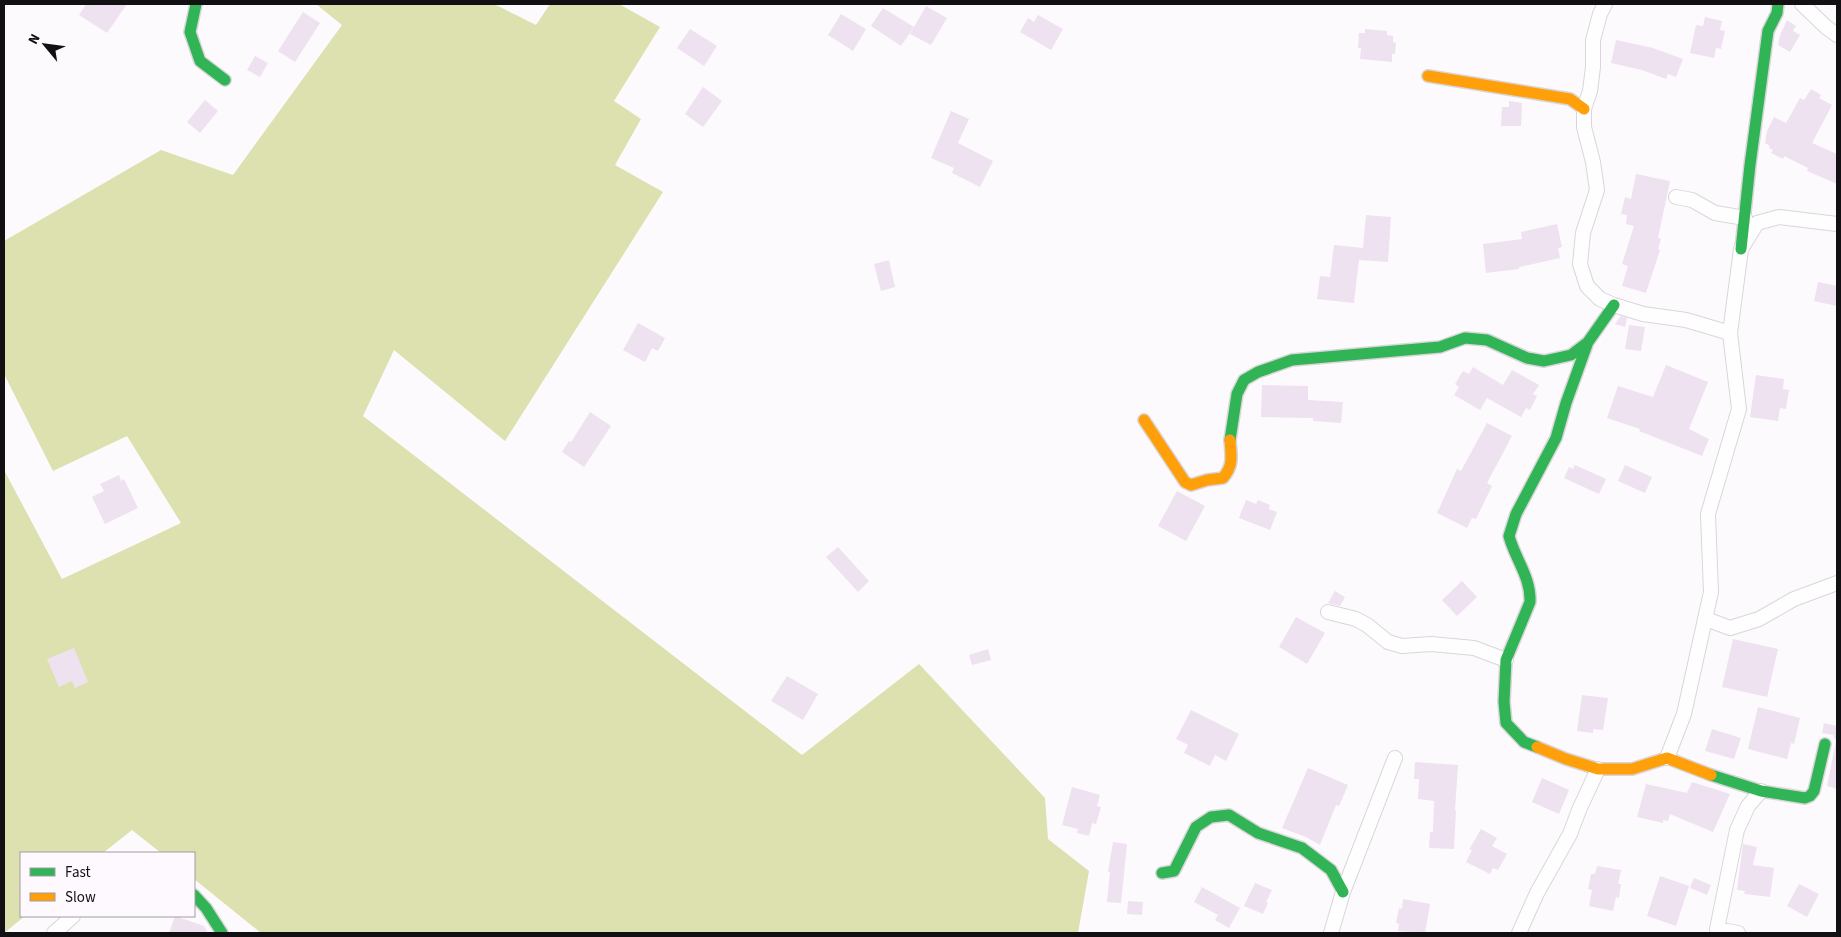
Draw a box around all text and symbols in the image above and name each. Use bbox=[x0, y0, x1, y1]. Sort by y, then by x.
north arrow bbox=[20, 20, 70, 70]
text: N bbox=[24, 30, 46, 48]
legend bbox=[20, 852, 195, 917]
text: Fast bbox=[65, 862, 91, 883]
text: Slow bbox=[65, 887, 96, 908]

